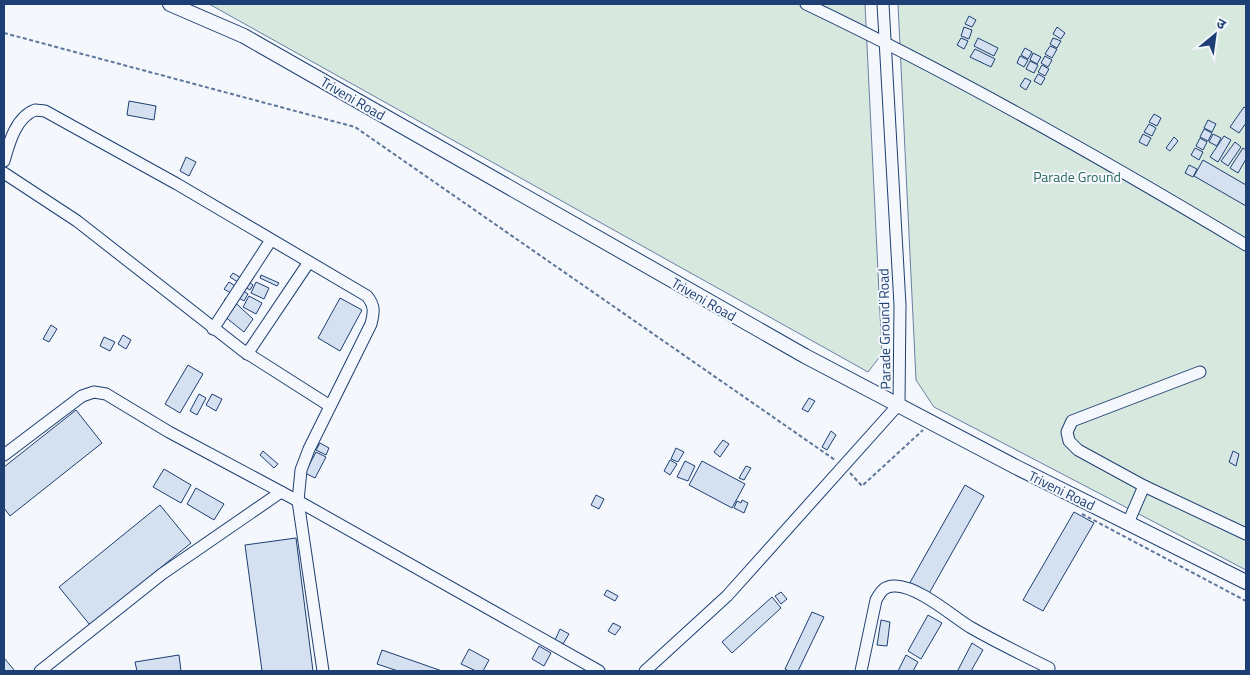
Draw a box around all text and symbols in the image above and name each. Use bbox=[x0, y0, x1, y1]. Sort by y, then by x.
north arrow bbox=[1190, 10, 1240, 60]
text: उ bbox=[1213, 12, 1231, 35]
street label: Triveni Road bbox=[317, 71, 389, 125]
park label: Parade Ground bbox=[1033, 166, 1121, 187]
street label: Parade Ground Road bbox=[872, 268, 896, 390]
street label: Triveni Road bbox=[668, 272, 740, 326]
street label: Triveni Road bbox=[1025, 465, 1099, 515]

